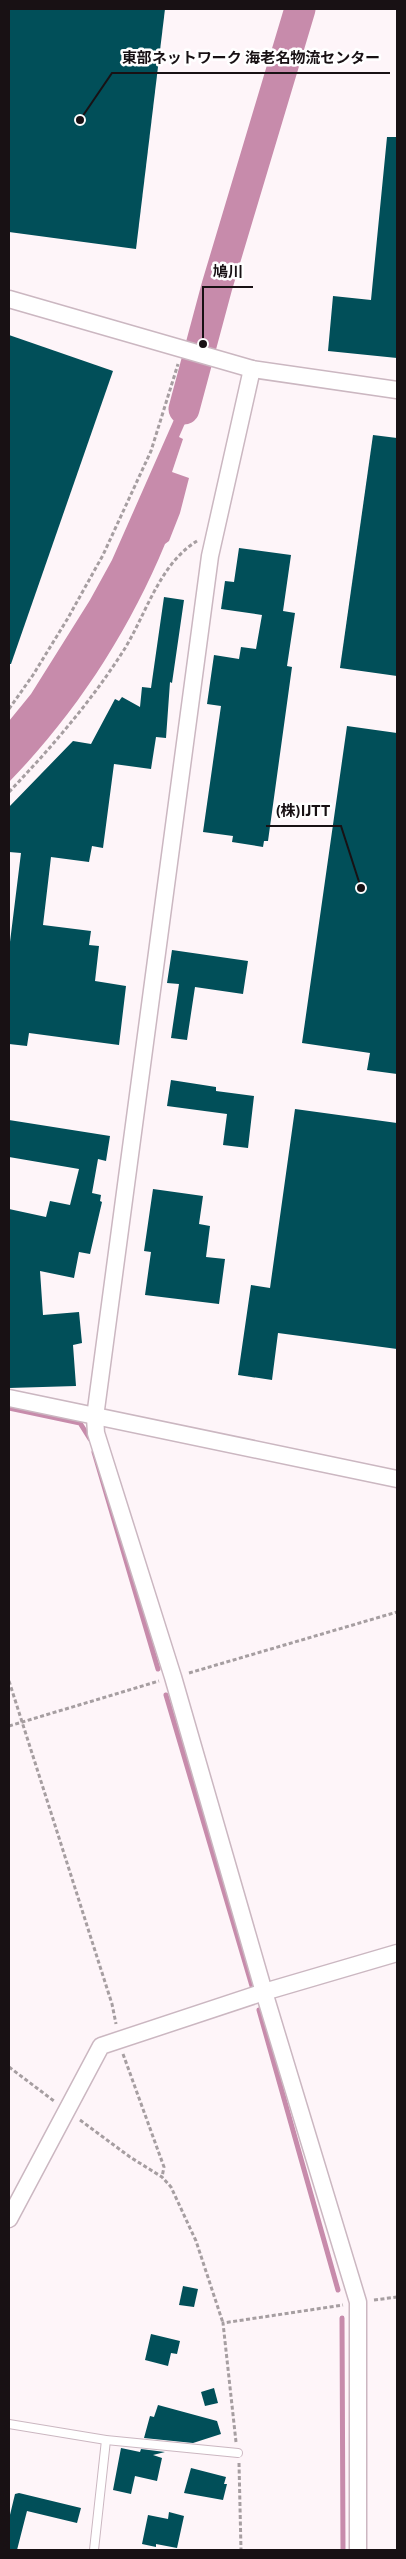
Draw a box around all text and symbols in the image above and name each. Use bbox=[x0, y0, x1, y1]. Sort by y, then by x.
callout: 東部ネットワーク 海老名物流センター bbox=[112, 43, 390, 73]
text: 東部ネットワーク 海老名物流センター bbox=[122, 49, 380, 66]
callout: 鳩川 bbox=[203, 257, 253, 287]
text: 鳩川 bbox=[213, 263, 243, 280]
callout: (株)IJTT bbox=[266, 796, 341, 826]
text: (株)IJTT bbox=[276, 802, 330, 819]

